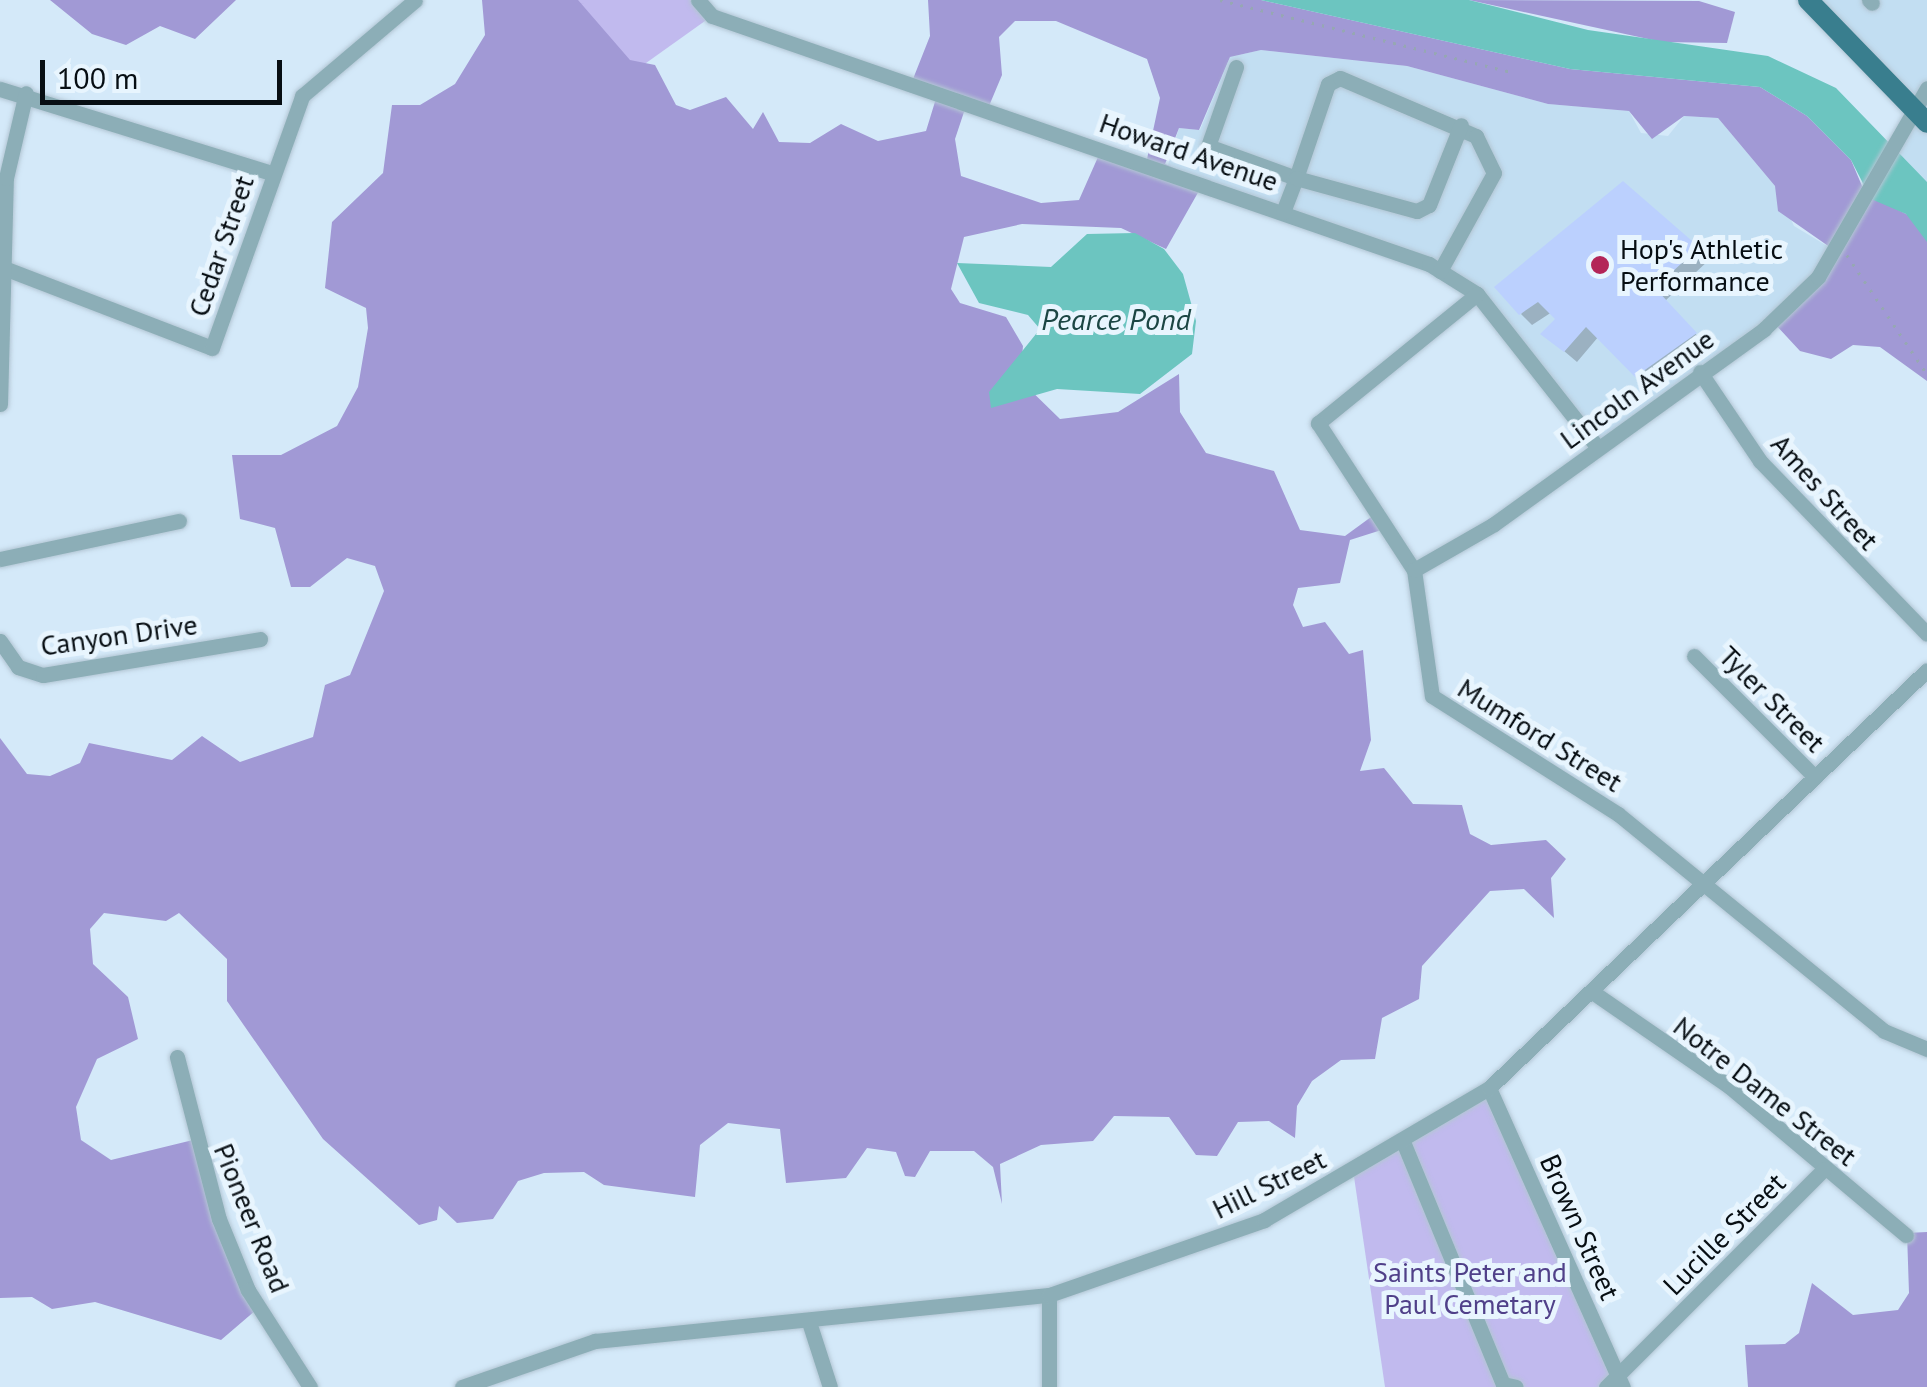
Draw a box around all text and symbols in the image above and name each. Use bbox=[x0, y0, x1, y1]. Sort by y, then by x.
scale bar bbox=[45, 40, 288, 102]
text: 100 m bbox=[57, 58, 138, 97]
street label: Howard Avenue bbox=[1095, 106, 1283, 198]
street label: Cedar Street bbox=[181, 171, 261, 321]
place label: Hop's Athletic Performance bbox=[1620, 232, 1784, 298]
marker: Hop's Athletic Performance bbox=[1589, 254, 1611, 276]
water label: Pearce Pond bbox=[1041, 301, 1191, 337]
street label: Lincoln Avenue bbox=[1553, 322, 1721, 456]
street label: Ames Street bbox=[1764, 427, 1886, 557]
street label: Canyon Drive bbox=[38, 607, 200, 663]
street label: Tyler Street bbox=[1712, 639, 1832, 759]
street label: Mumford Street bbox=[1452, 671, 1628, 799]
street label: Notre Dame Street bbox=[1667, 1009, 1863, 1173]
street label: Pioneer Road bbox=[207, 1139, 297, 1297]
street label: Hill Street bbox=[1207, 1142, 1331, 1226]
street label: Brown Street bbox=[1533, 1149, 1627, 1305]
street label: Lucille Street bbox=[1656, 1166, 1792, 1302]
park label: Saints Peter and Paul Cemetary bbox=[1373, 1255, 1567, 1321]

